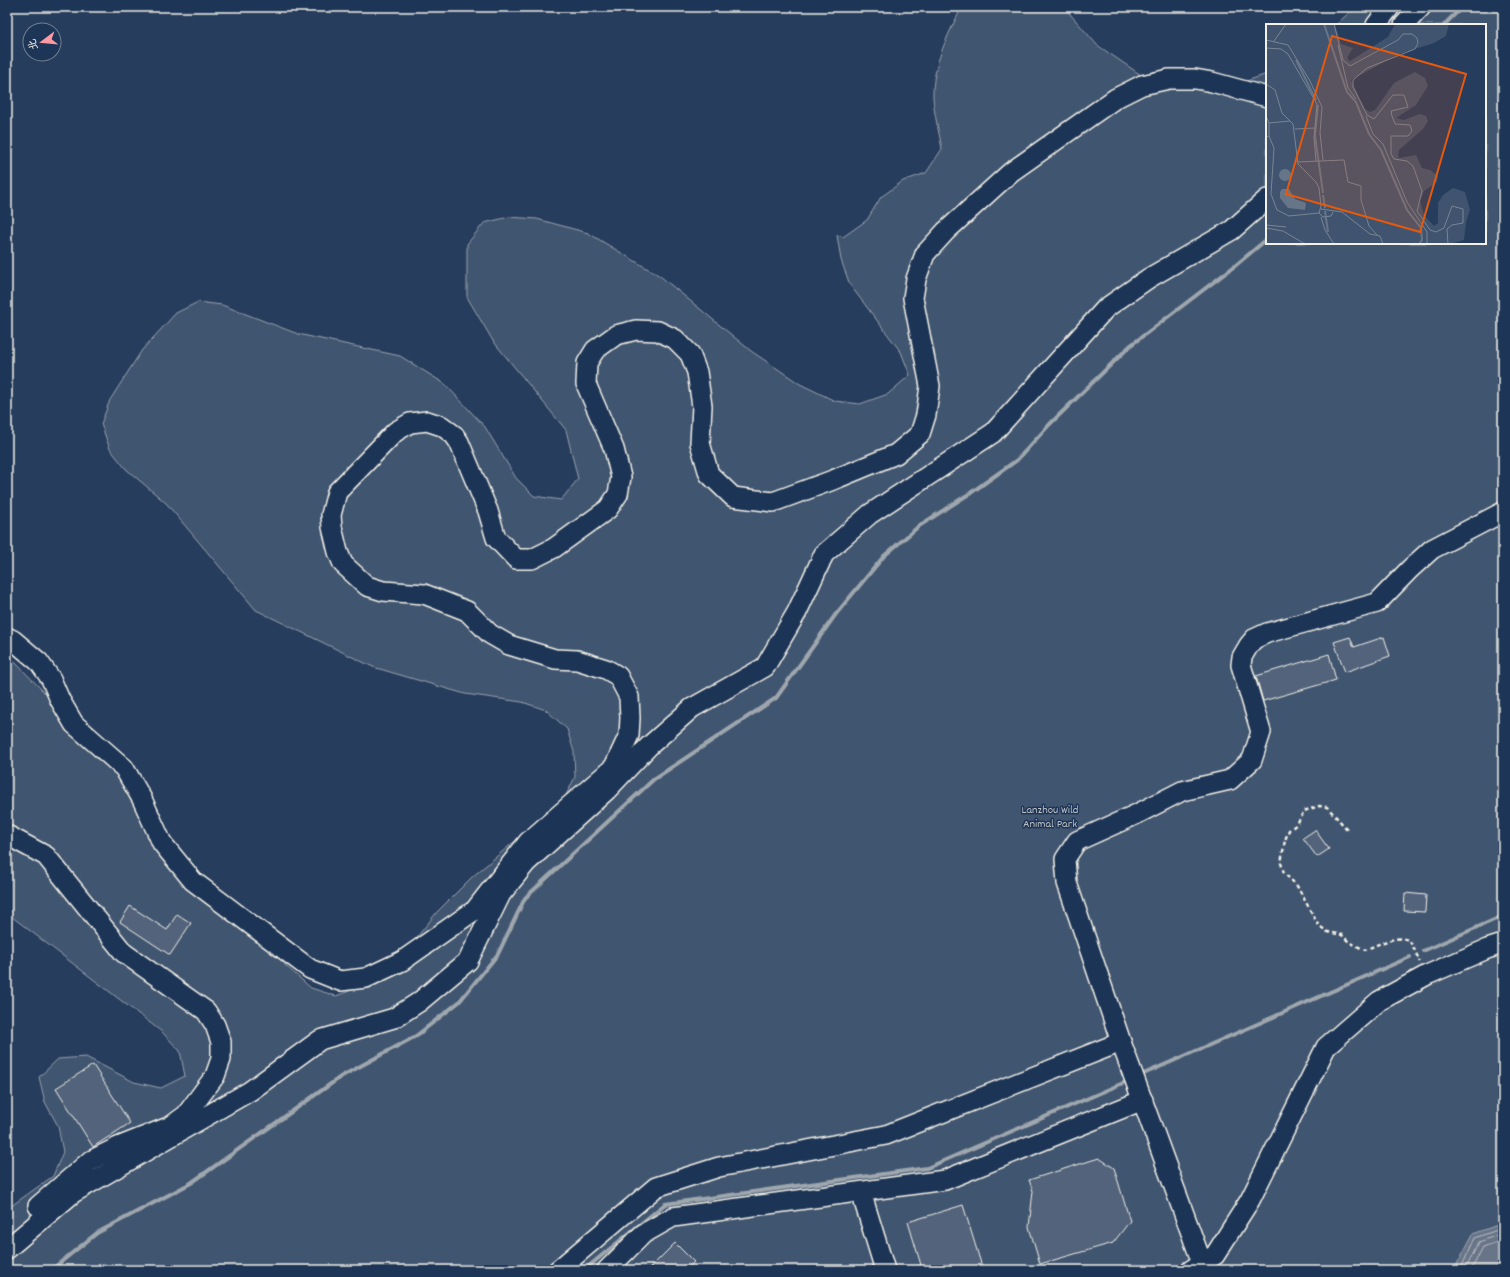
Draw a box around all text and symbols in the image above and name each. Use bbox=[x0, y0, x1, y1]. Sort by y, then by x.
north arrow bbox=[22, 22, 62, 62]
inset map bbox=[1266, 24, 1486, 244]
text: 北 bbox=[25, 37, 44, 52]
park label: Lanzhou Wild Animal Park bbox=[1022, 802, 1078, 833]

